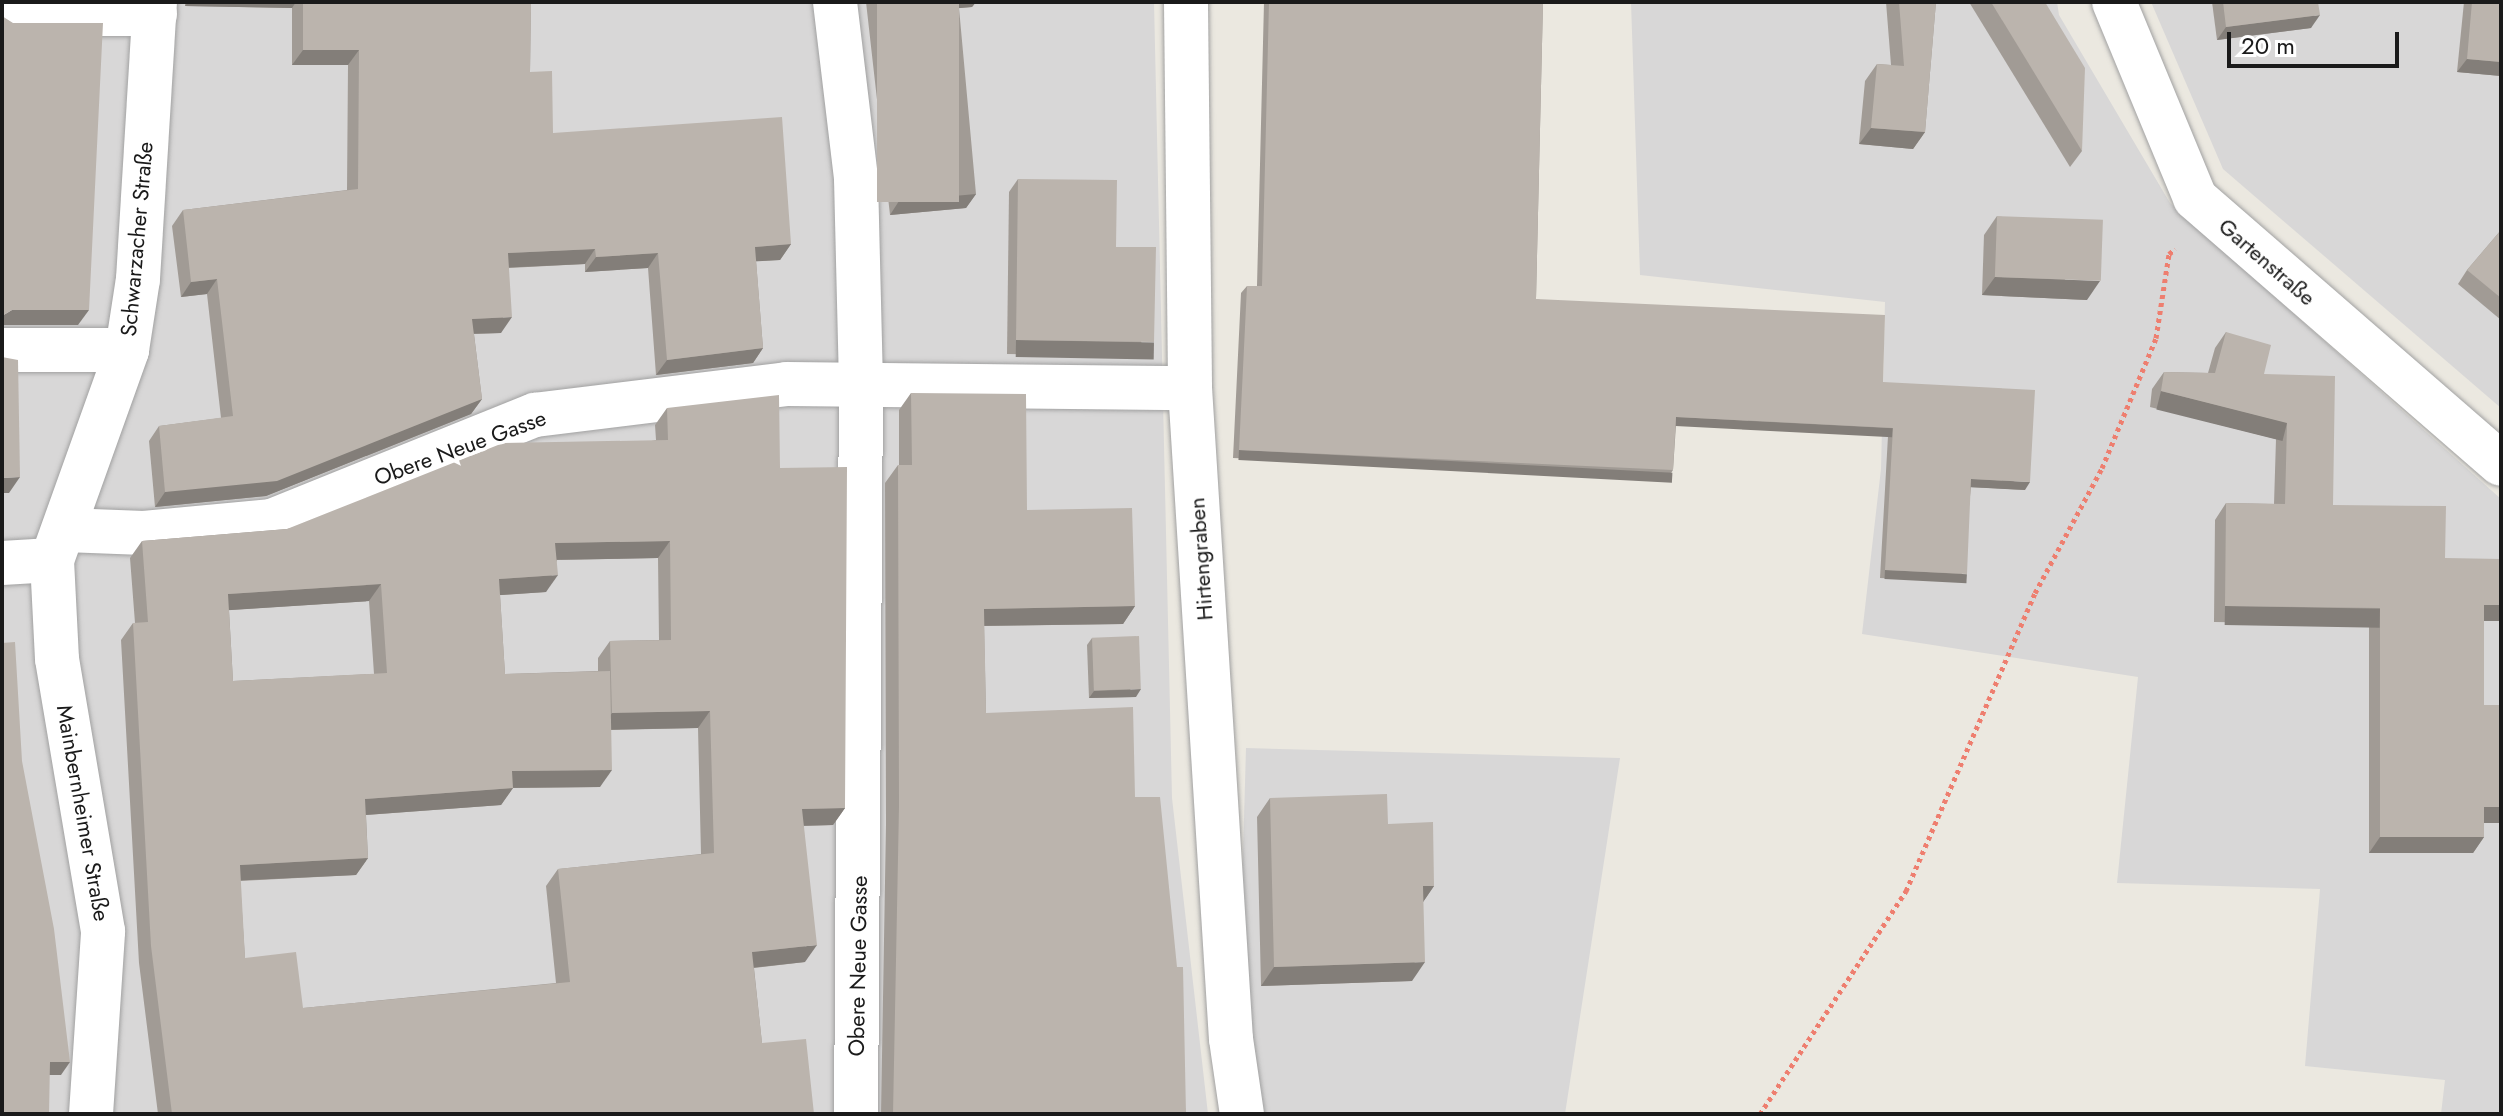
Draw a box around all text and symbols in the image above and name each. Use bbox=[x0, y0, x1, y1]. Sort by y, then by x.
scale bar bbox=[2231, 16, 2403, 66]
text: 20 m bbox=[2241, 28, 2295, 63]
street label: Schwarzacher Straße bbox=[115, 141, 159, 337]
street label: Gartenstraße bbox=[2213, 213, 2321, 311]
street label: Obere Neue Gasse bbox=[370, 405, 550, 491]
street label: Hirtengraben bbox=[1184, 497, 1218, 621]
street label: Mainbernheimer Straße bbox=[51, 703, 115, 923]
street label: Obere Neue Gasse bbox=[843, 875, 873, 1057]

